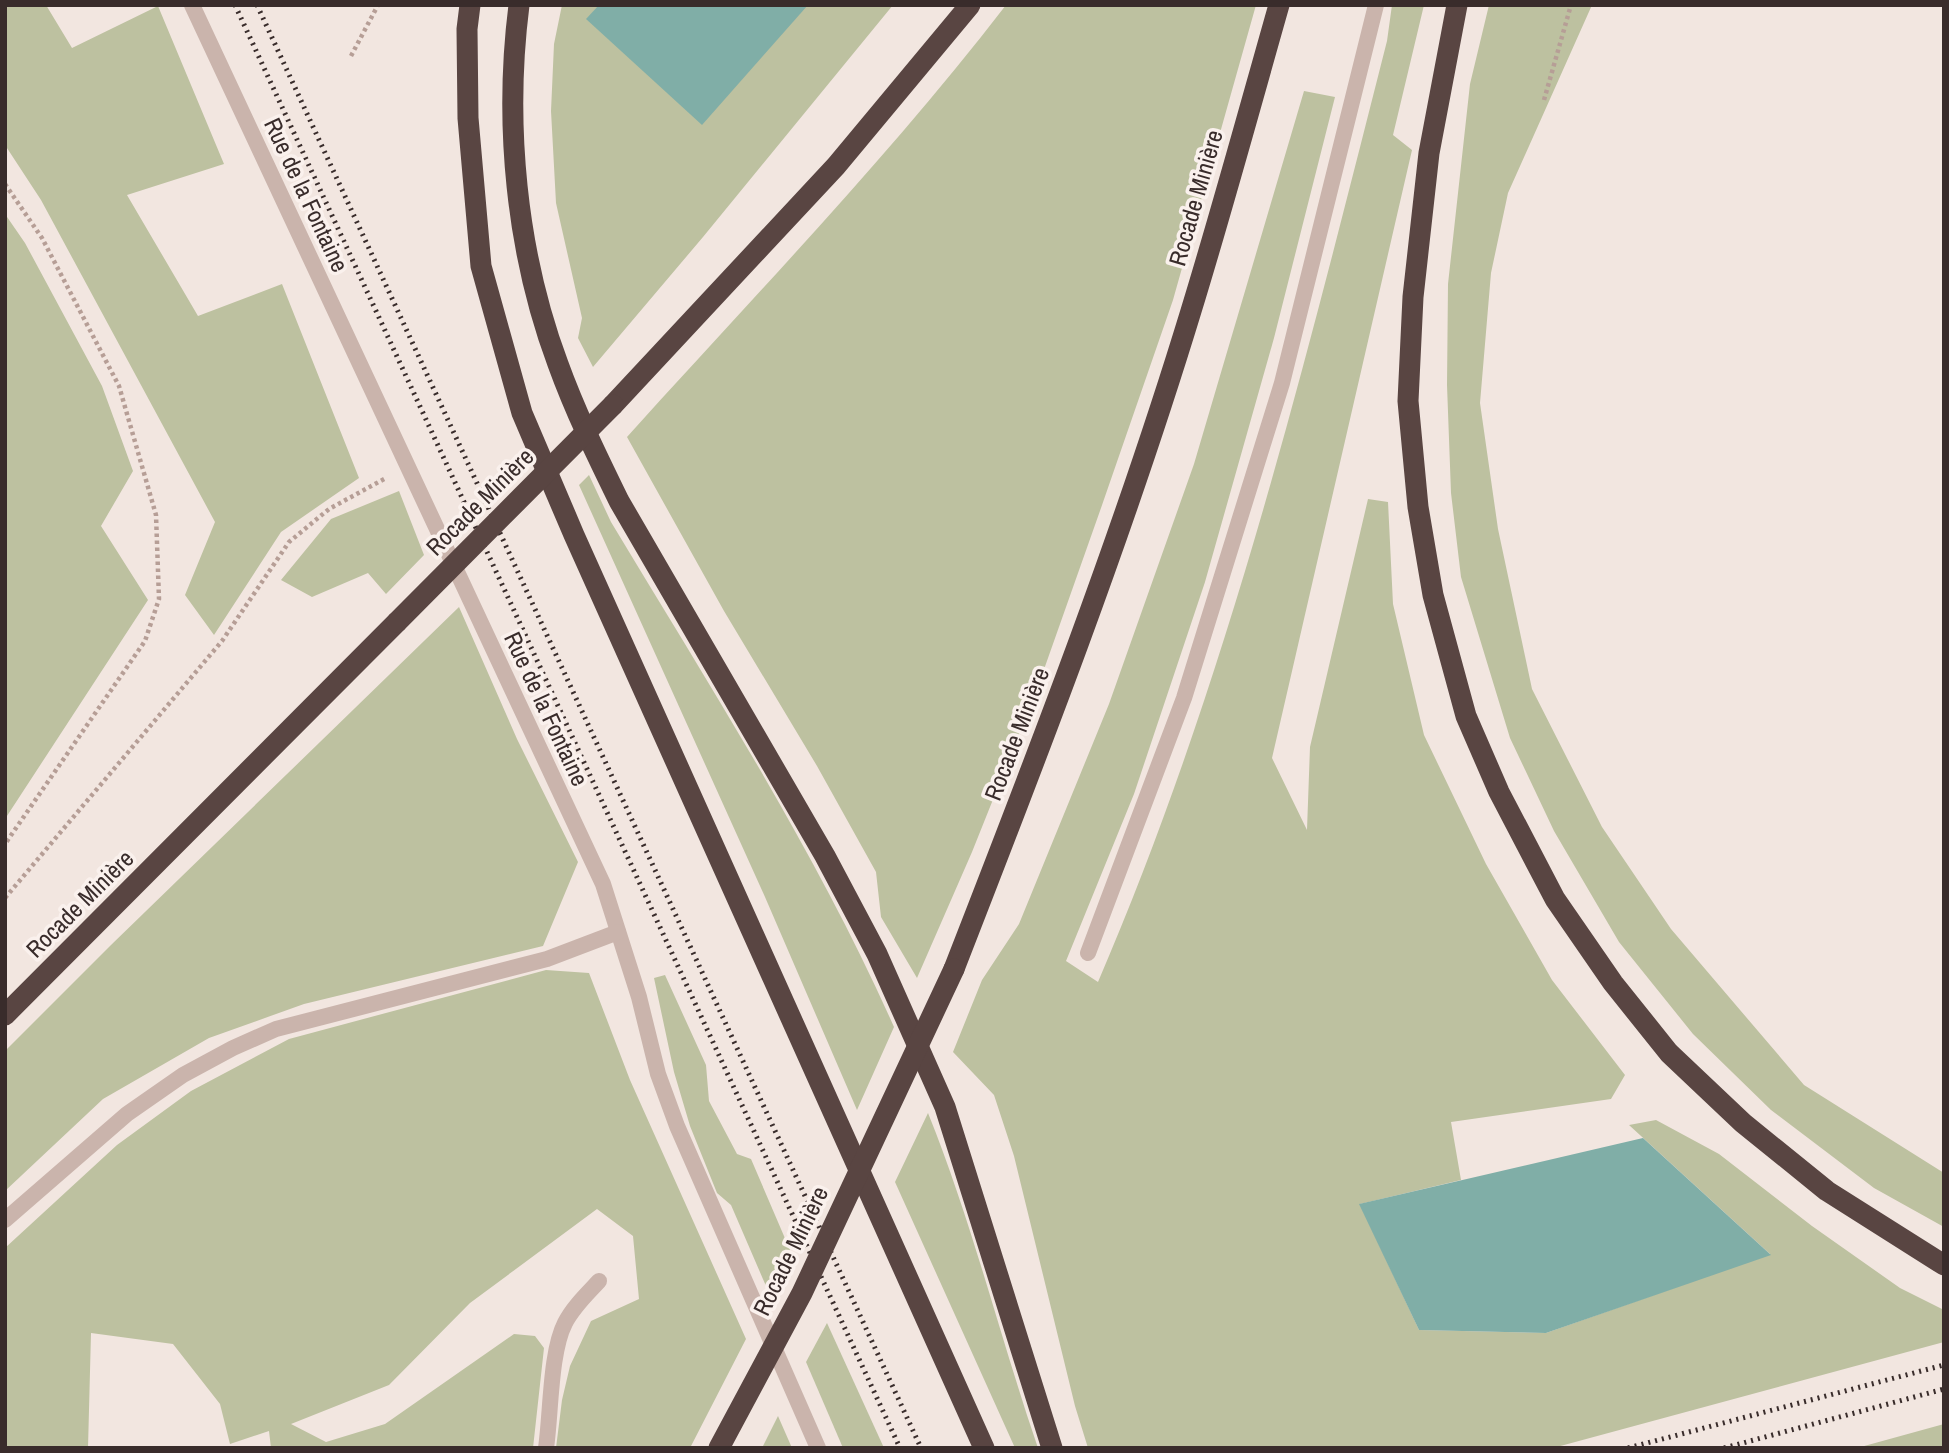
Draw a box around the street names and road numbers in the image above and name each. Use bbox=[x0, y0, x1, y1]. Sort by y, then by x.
street label: Rue de la Fontaine bbox=[257, 112, 357, 277]
street label: Rocade Minière bbox=[1160, 126, 1230, 269]
street label: Rocade Minière bbox=[418, 440, 540, 562]
street label: Rue de la Fontaine bbox=[497, 626, 597, 791]
street label: Rocade Minière bbox=[976, 663, 1056, 805]
street label: Rocade Minière bbox=[18, 842, 140, 964]
street label: Rocade Minière bbox=[745, 1181, 835, 1320]

